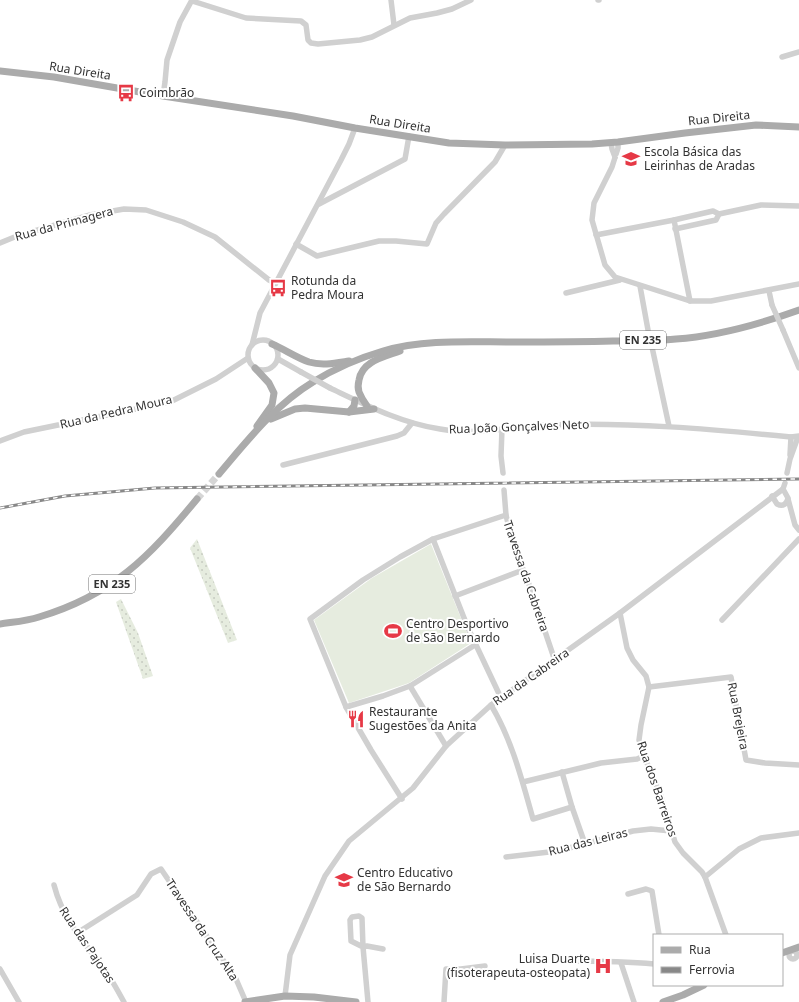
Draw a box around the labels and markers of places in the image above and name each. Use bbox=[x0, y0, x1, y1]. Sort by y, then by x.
bus stop icon: Coimbrão bbox=[116, 83, 136, 103]
place label: Coimbrão bbox=[139, 84, 194, 101]
place label: Escola Básica das Leirinhas de Aradas bbox=[644, 143, 755, 174]
school or university icon: Escola Básica das Leirinhas de Aradas bbox=[621, 149, 641, 169]
place label: Rotunda da Pedra Moura bbox=[291, 272, 364, 303]
bus stop icon: Rotunda da Pedra Moura bbox=[268, 278, 288, 298]
place label: Centro Desportivo de São Bernardo bbox=[406, 615, 509, 646]
sports icon: Centro Desportivo de São Bernardo bbox=[383, 621, 403, 641]
place label: Restaurante Sugestões da Anita bbox=[369, 703, 477, 734]
restaurant icon: Restaurante Sugestões da Anita bbox=[346, 709, 366, 729]
place label: Centro Educativo de São Bernardo bbox=[357, 864, 453, 895]
school or university icon: Centro Educativo de São Bernardo bbox=[334, 870, 354, 890]
place label: Luisa Duarte (fisoterapeuta-osteopata) bbox=[447, 950, 590, 981]
hospital icon: Luisa Duarte (fisoterapeuta-osteopata) bbox=[593, 956, 613, 976]

